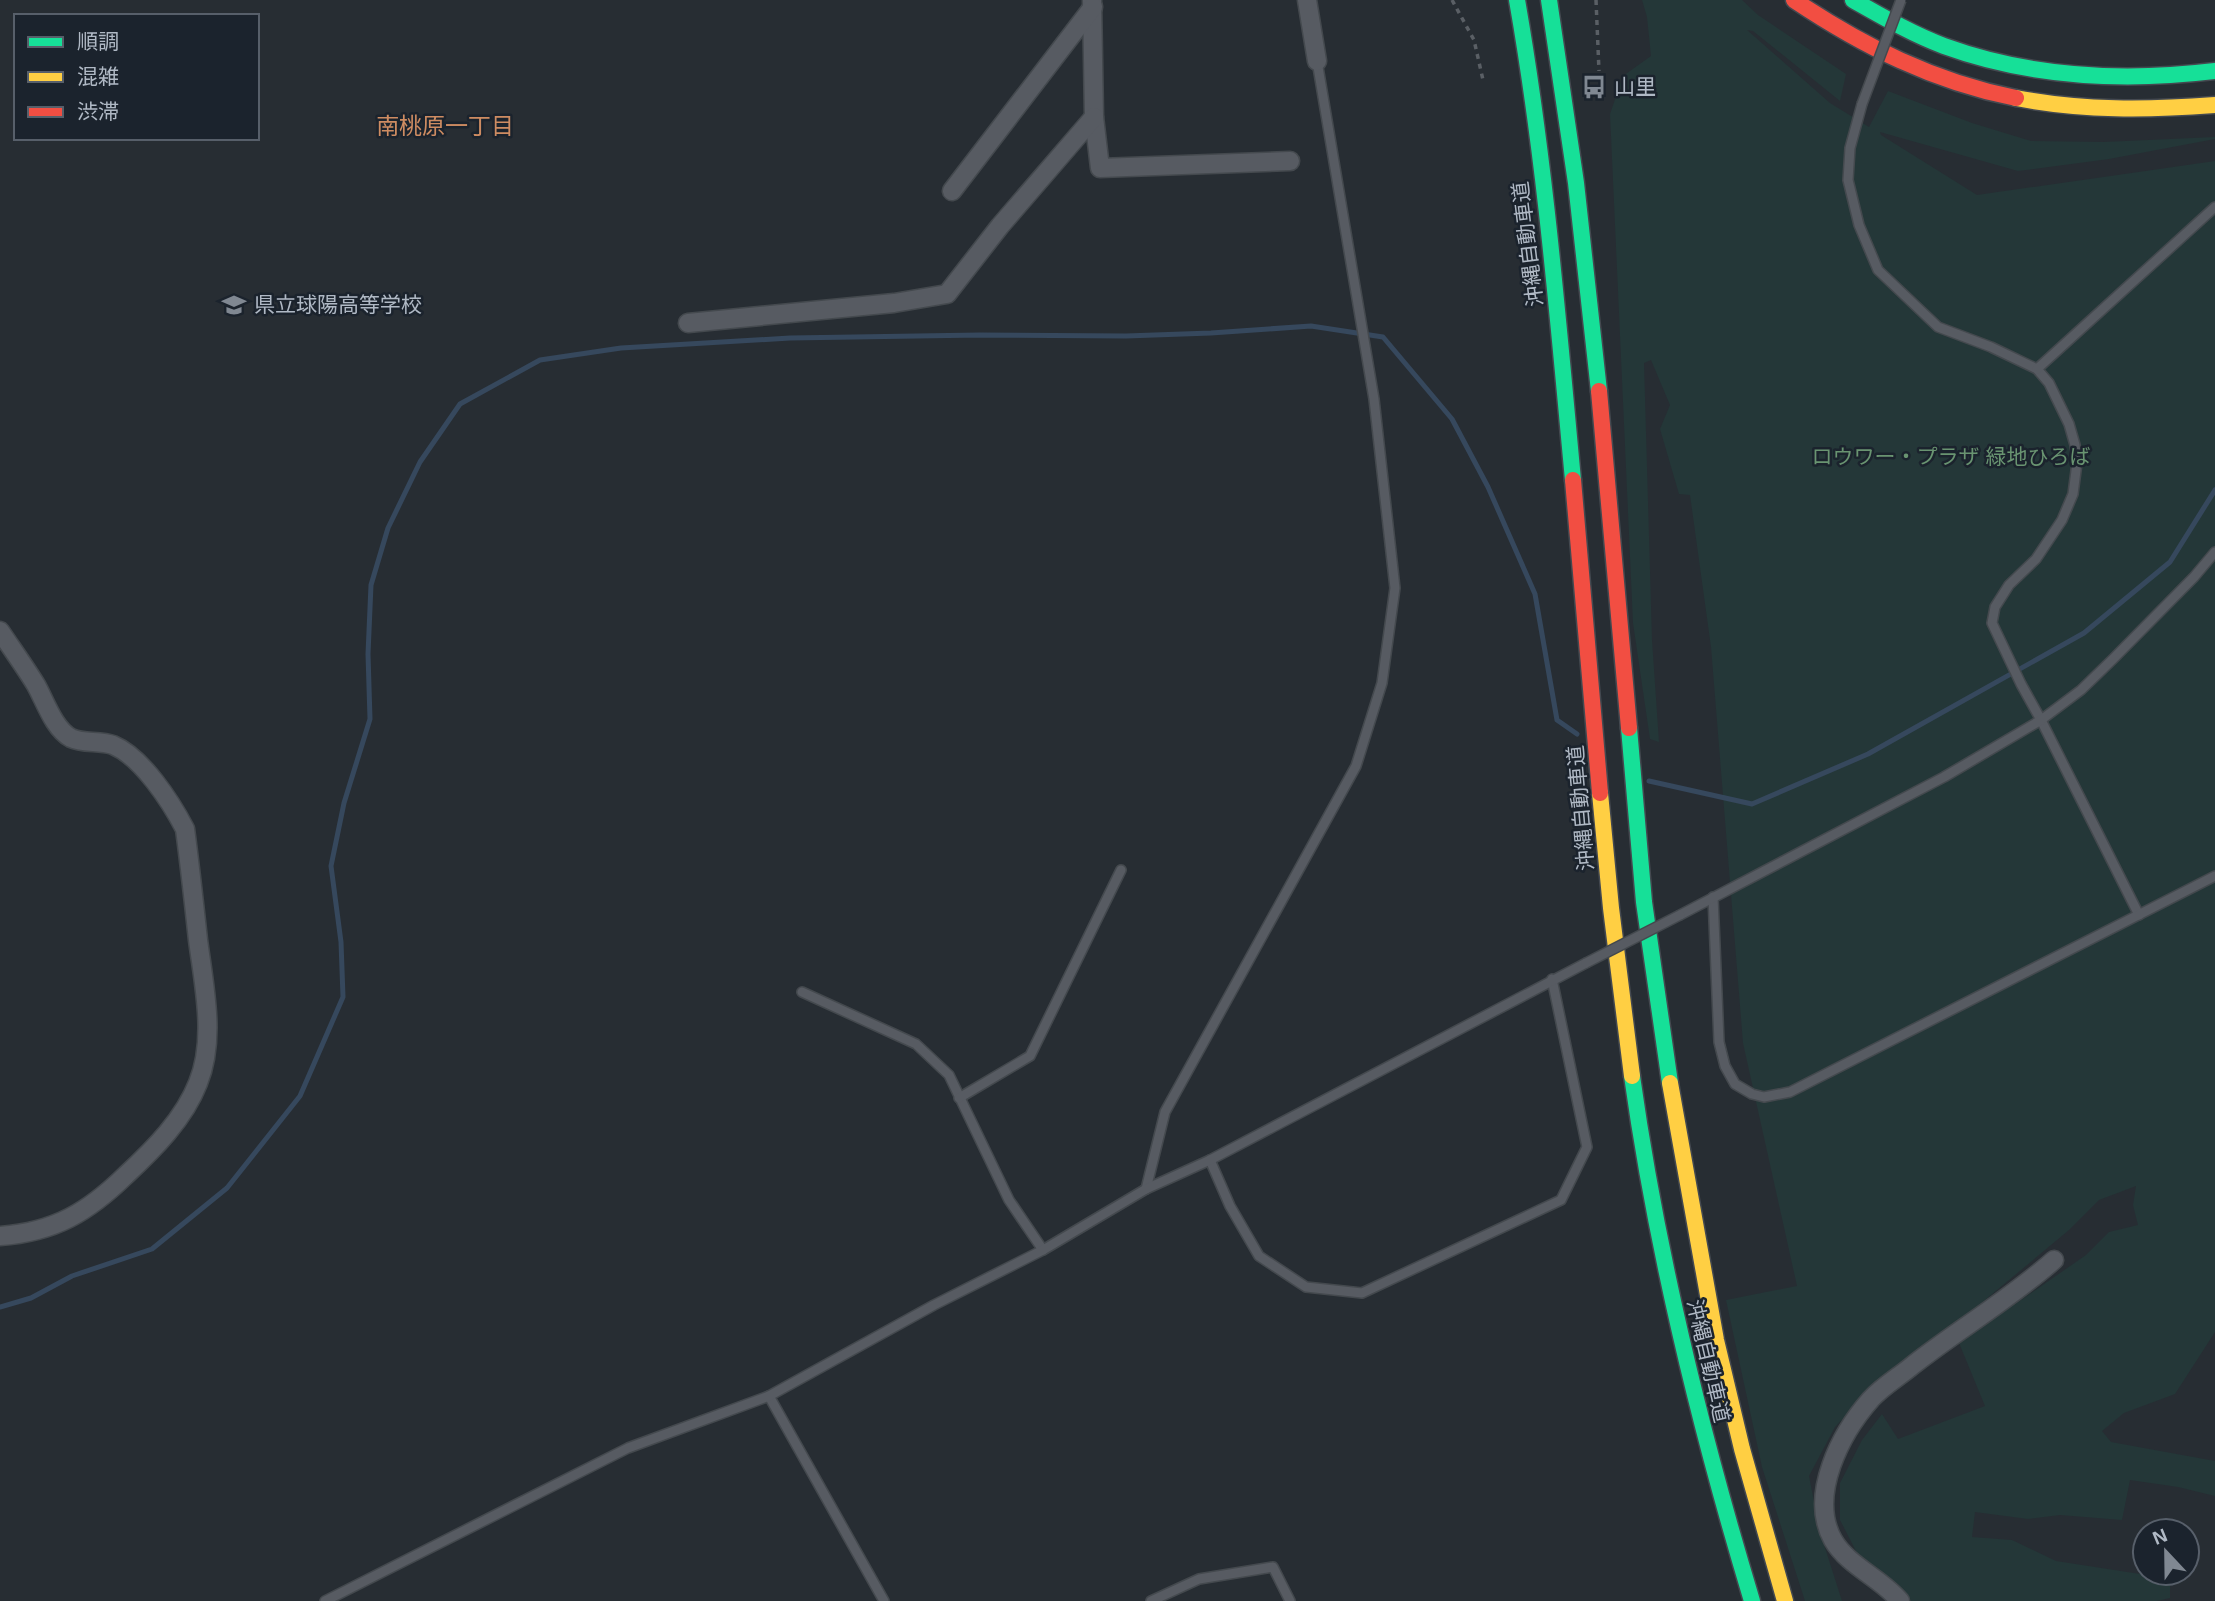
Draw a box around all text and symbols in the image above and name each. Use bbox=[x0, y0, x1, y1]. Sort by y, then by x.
legend bbox=[14, 14, 259, 140]
text: 順調 bbox=[77, 30, 119, 53]
text: 混雑 bbox=[77, 65, 119, 88]
bus stop icon: 山里 bbox=[1580, 73, 1608, 101]
place label: 山里 bbox=[1614, 75, 1656, 98]
text: 渋滞 bbox=[77, 100, 119, 123]
district label: 南桃原一丁目 bbox=[376, 113, 514, 139]
street label: 沖縄自動車道 bbox=[1508, 180, 1547, 308]
school or university icon: 県立球陽高等学校 bbox=[220, 291, 248, 319]
place label: 県立球陽高等学校 bbox=[254, 293, 422, 316]
park label: ロウワー・プラザ 緑地ひろば bbox=[1812, 445, 2090, 468]
street label: 沖縄自動車道 bbox=[1564, 744, 1597, 872]
street label: 沖縄自動車道 bbox=[1683, 1297, 1734, 1425]
north arrow bbox=[2131, 1517, 2201, 1587]
text: N bbox=[2150, 1524, 2170, 1549]

